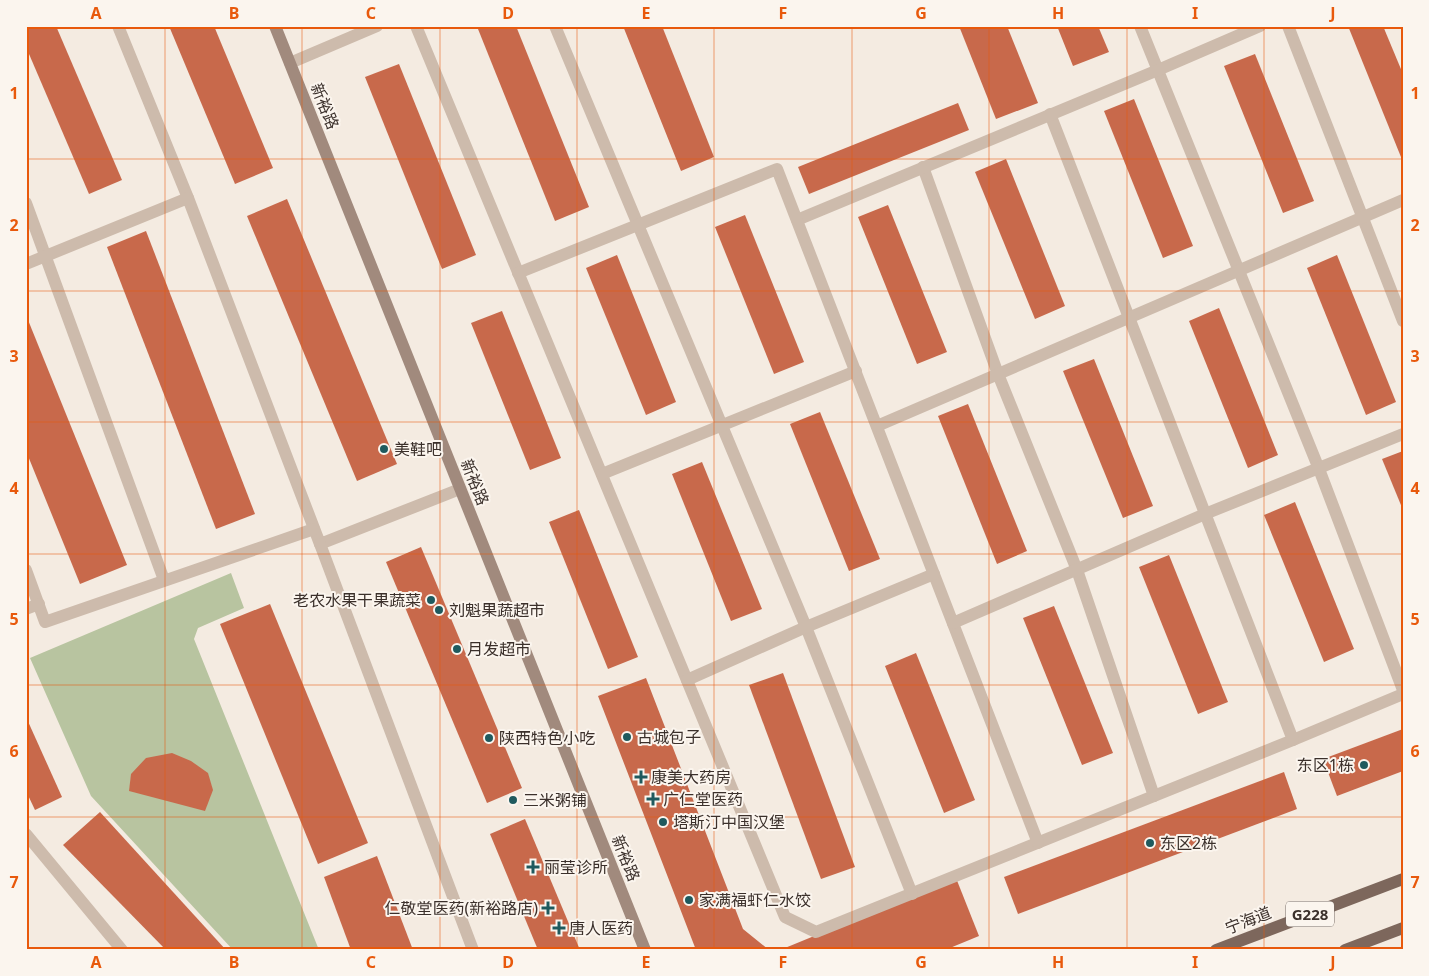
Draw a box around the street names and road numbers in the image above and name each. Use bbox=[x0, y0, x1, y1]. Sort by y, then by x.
street label: 新裕路 bbox=[306, 80, 344, 132]
street label: 新裕路 bbox=[456, 456, 494, 508]
street label: 新裕路 bbox=[607, 832, 645, 884]
street label: 宁海道 bbox=[1222, 901, 1274, 939]
road number: G228 bbox=[1286, 902, 1334, 926]

